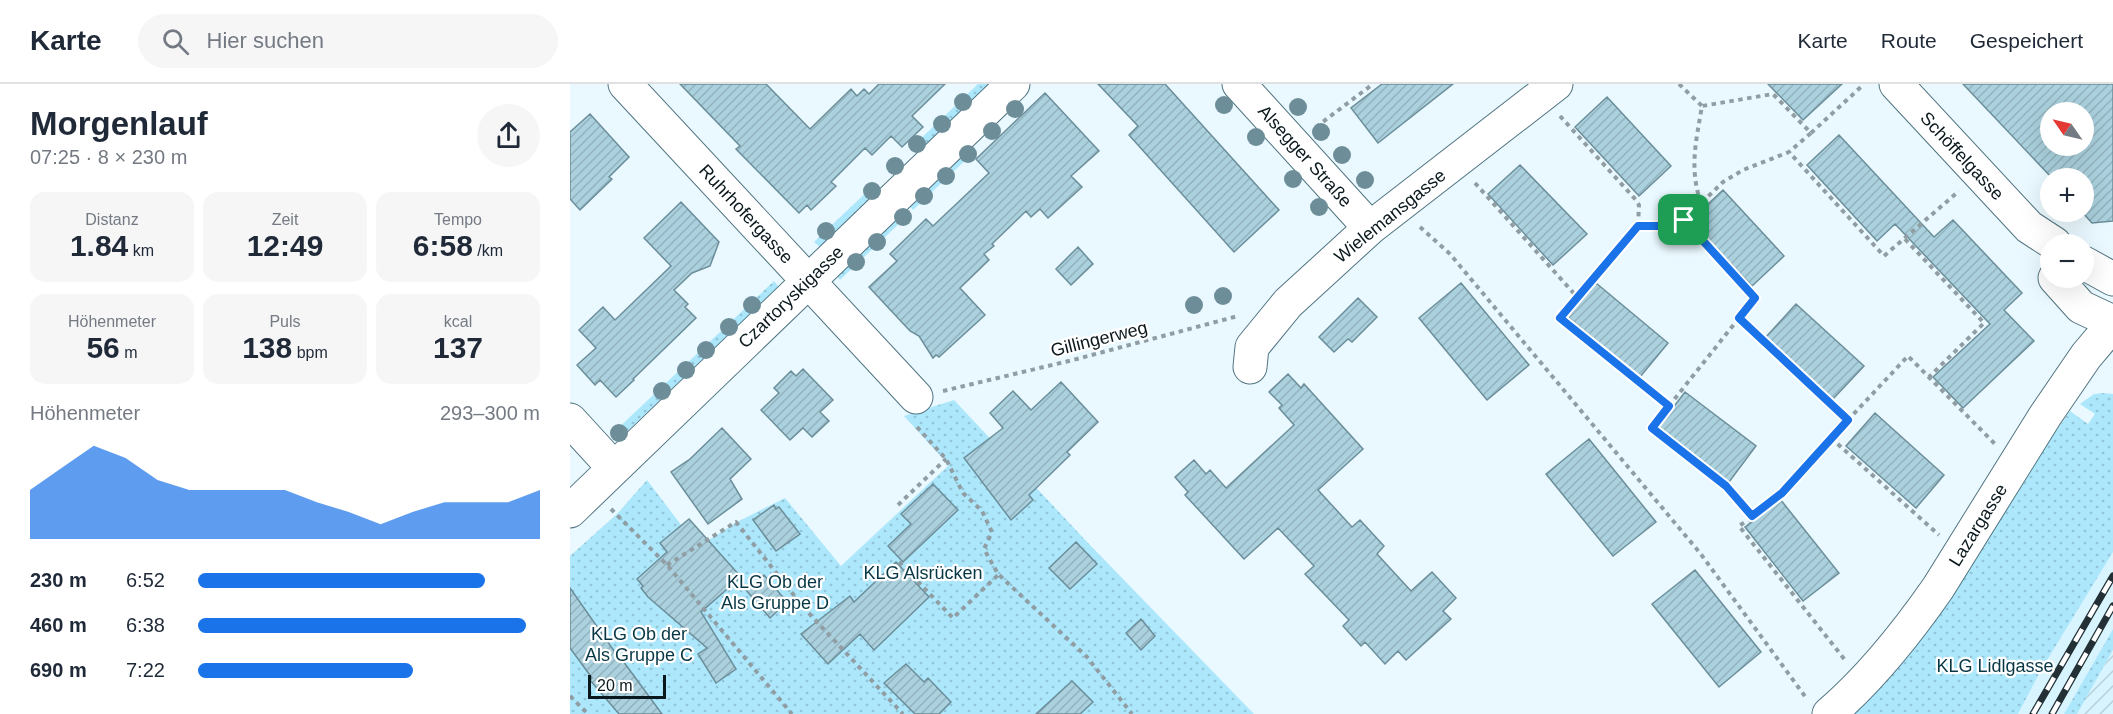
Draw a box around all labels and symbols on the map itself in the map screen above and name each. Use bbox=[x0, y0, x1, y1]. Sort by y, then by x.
street label: Alsegger Straße bbox=[1254, 101, 1356, 211]
north arrow bbox=[2040, 102, 2094, 156]
street label: Schöffelgasse bbox=[1916, 108, 2008, 204]
street label: Ruhrhofergasse bbox=[695, 160, 797, 268]
street label: Wielemansgasse bbox=[1330, 165, 1450, 267]
pin bbox=[1658, 194, 1709, 245]
street label: Czartoryskigasse bbox=[734, 242, 848, 352]
street label: Gillingerweg bbox=[1049, 317, 1149, 361]
street label: Lazargasse bbox=[1945, 480, 2011, 570]
park label: KLG Alsrücken bbox=[863, 563, 983, 583]
park label: KLG Ob der Als Gruppe D bbox=[721, 572, 829, 613]
park label: KLG Ob der Als Gruppe C bbox=[585, 624, 693, 665]
park label: KLG Lidlgasse bbox=[1936, 656, 2054, 676]
scale bar bbox=[588, 672, 666, 700]

